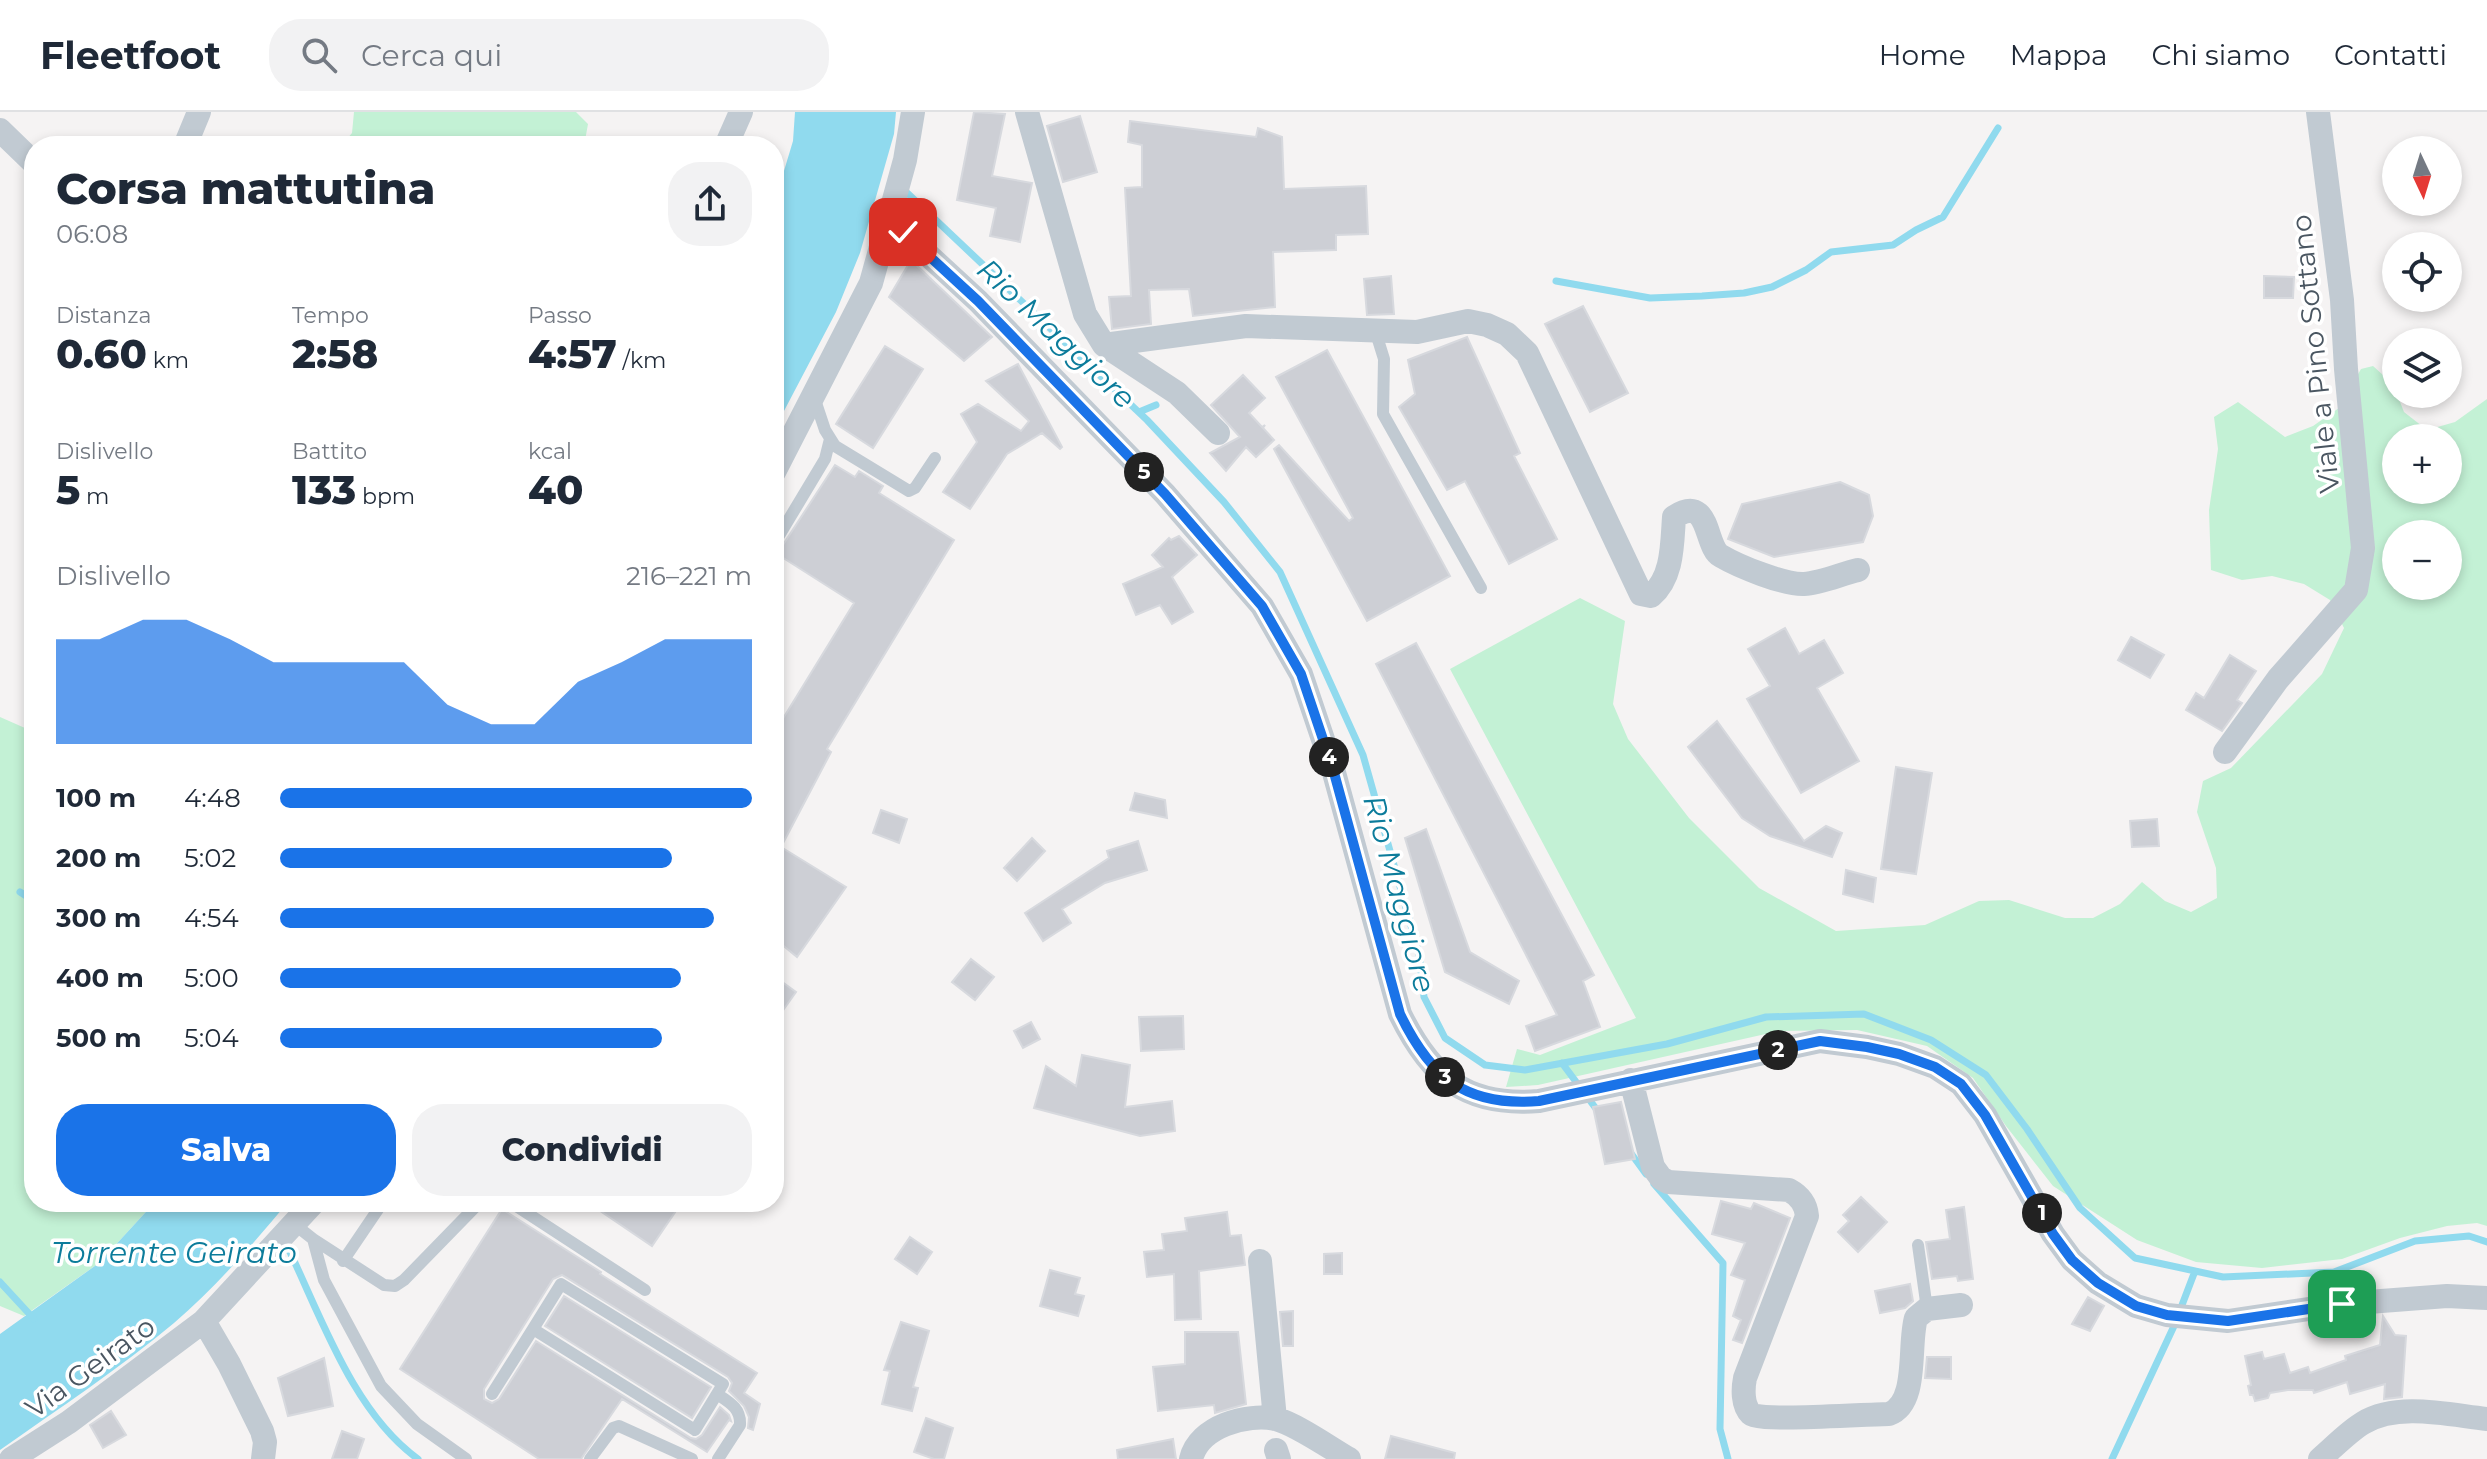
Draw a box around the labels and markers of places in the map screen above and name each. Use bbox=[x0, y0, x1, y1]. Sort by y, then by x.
pin bbox=[869, 198, 937, 266]
pin: 5 bbox=[1124, 452, 1164, 492]
pin: 4 bbox=[1309, 737, 1349, 777]
pin: 2 bbox=[1758, 1030, 1798, 1070]
pin: 3 bbox=[1425, 1057, 1465, 1097]
pin: 1 bbox=[2022, 1193, 2062, 1233]
pin bbox=[2308, 1270, 2376, 1338]

